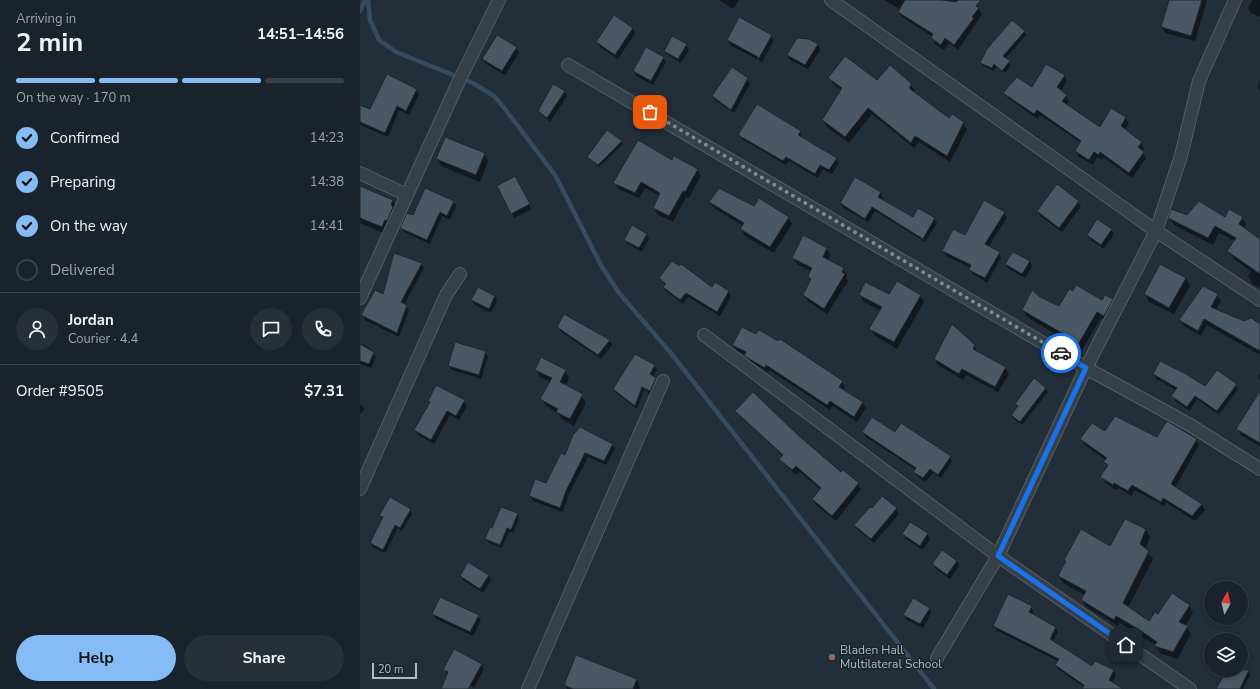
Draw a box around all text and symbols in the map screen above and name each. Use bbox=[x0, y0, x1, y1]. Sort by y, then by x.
text: Arriving in bbox=[16, 10, 76, 28]
text: 14:51–14:56 bbox=[257, 24, 344, 44]
text: 2 min bbox=[16, 25, 83, 60]
text: On the way · 170 m bbox=[16, 89, 131, 107]
pin bbox=[633, 95, 667, 129]
icon: bag bbox=[639, 101, 661, 123]
icon: check bbox=[16, 127, 38, 149]
text: Confirmed bbox=[50, 128, 120, 148]
text: 14:23 bbox=[310, 129, 344, 147]
icon: check bbox=[16, 171, 38, 193]
text: Preparing bbox=[50, 172, 115, 192]
text: 14:38 bbox=[310, 173, 344, 191]
icon: check bbox=[16, 215, 38, 237]
text: On the way bbox=[50, 216, 128, 236]
text: 14:41 bbox=[310, 217, 344, 235]
text: Delivered bbox=[50, 260, 115, 280]
button: person bbox=[16, 308, 58, 350]
button: chat bbox=[250, 308, 292, 350]
button: phone bbox=[302, 308, 344, 350]
text: Jordan bbox=[68, 310, 114, 330]
text: Courier · 4.4 bbox=[68, 330, 138, 348]
courier bbox=[1041, 333, 1081, 373]
icon: car bbox=[1050, 342, 1072, 364]
text: Order #9505 bbox=[16, 381, 104, 401]
text: $7.31 bbox=[304, 381, 344, 401]
north arrow bbox=[1204, 581, 1248, 625]
map controls bbox=[1204, 581, 1248, 677]
pin bbox=[1109, 628, 1143, 662]
button: layers bbox=[1204, 633, 1248, 677]
icon: home bbox=[1115, 634, 1137, 656]
button: Help bbox=[16, 635, 176, 681]
button: Share bbox=[184, 635, 344, 681]
place label: Bladen Hall Multilateral School bbox=[840, 642, 942, 672]
marker: Bladen Hall Multilateral School bbox=[827, 652, 837, 662]
scale bar bbox=[372, 661, 417, 680]
text: 20 m bbox=[378, 662, 403, 677]

